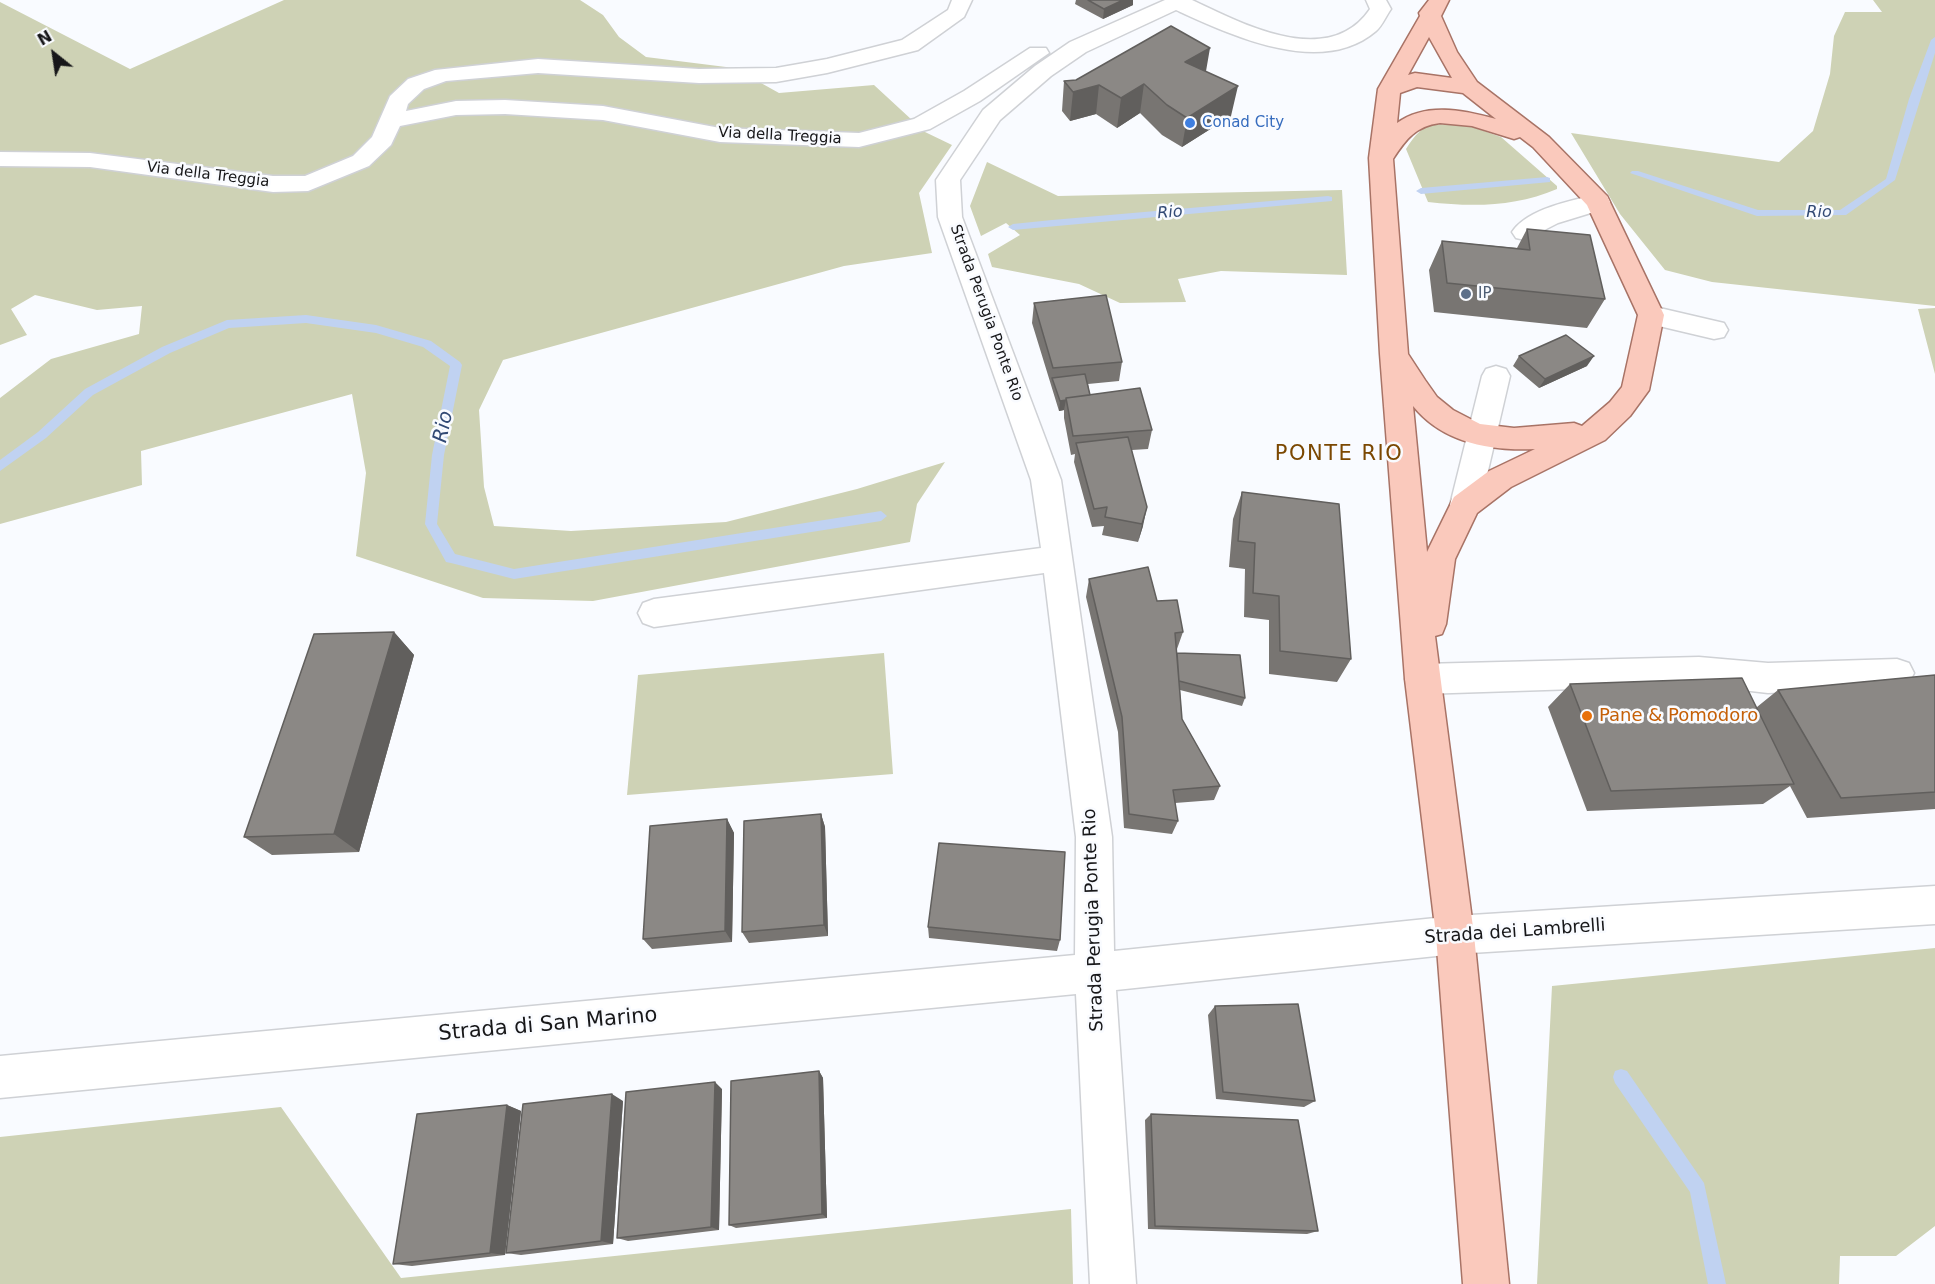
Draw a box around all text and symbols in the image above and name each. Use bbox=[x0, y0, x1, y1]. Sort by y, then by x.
north arrow bbox=[24, 24, 84, 84]
text: N bbox=[34, 26, 55, 50]
place label: Conad City bbox=[1202, 114, 1284, 132]
marker: Conad City bbox=[1183, 116, 1197, 130]
street label: Via della Treggia bbox=[718, 124, 842, 148]
street label: Via della Treggia bbox=[146, 159, 270, 191]
water label: Rio bbox=[1157, 202, 1183, 224]
water label: Rio bbox=[1806, 203, 1832, 223]
street label: Strada Perugia Ponte Rio bbox=[946, 222, 1026, 404]
place label: IP bbox=[1478, 285, 1491, 303]
marker: IP bbox=[1459, 287, 1473, 301]
water label: Rio bbox=[429, 409, 459, 445]
district label: PONTE RIO bbox=[1275, 442, 1403, 468]
place label: Pane & Pomodoro bbox=[1599, 705, 1758, 727]
marker: Pane & Pomodoro bbox=[1580, 709, 1594, 723]
street label: Strada Perugia Ponte Rio bbox=[1079, 808, 1109, 1032]
street label: Strada dei Lambrelli bbox=[1424, 915, 1606, 949]
street label: Strada di San Marino bbox=[438, 1003, 658, 1047]

